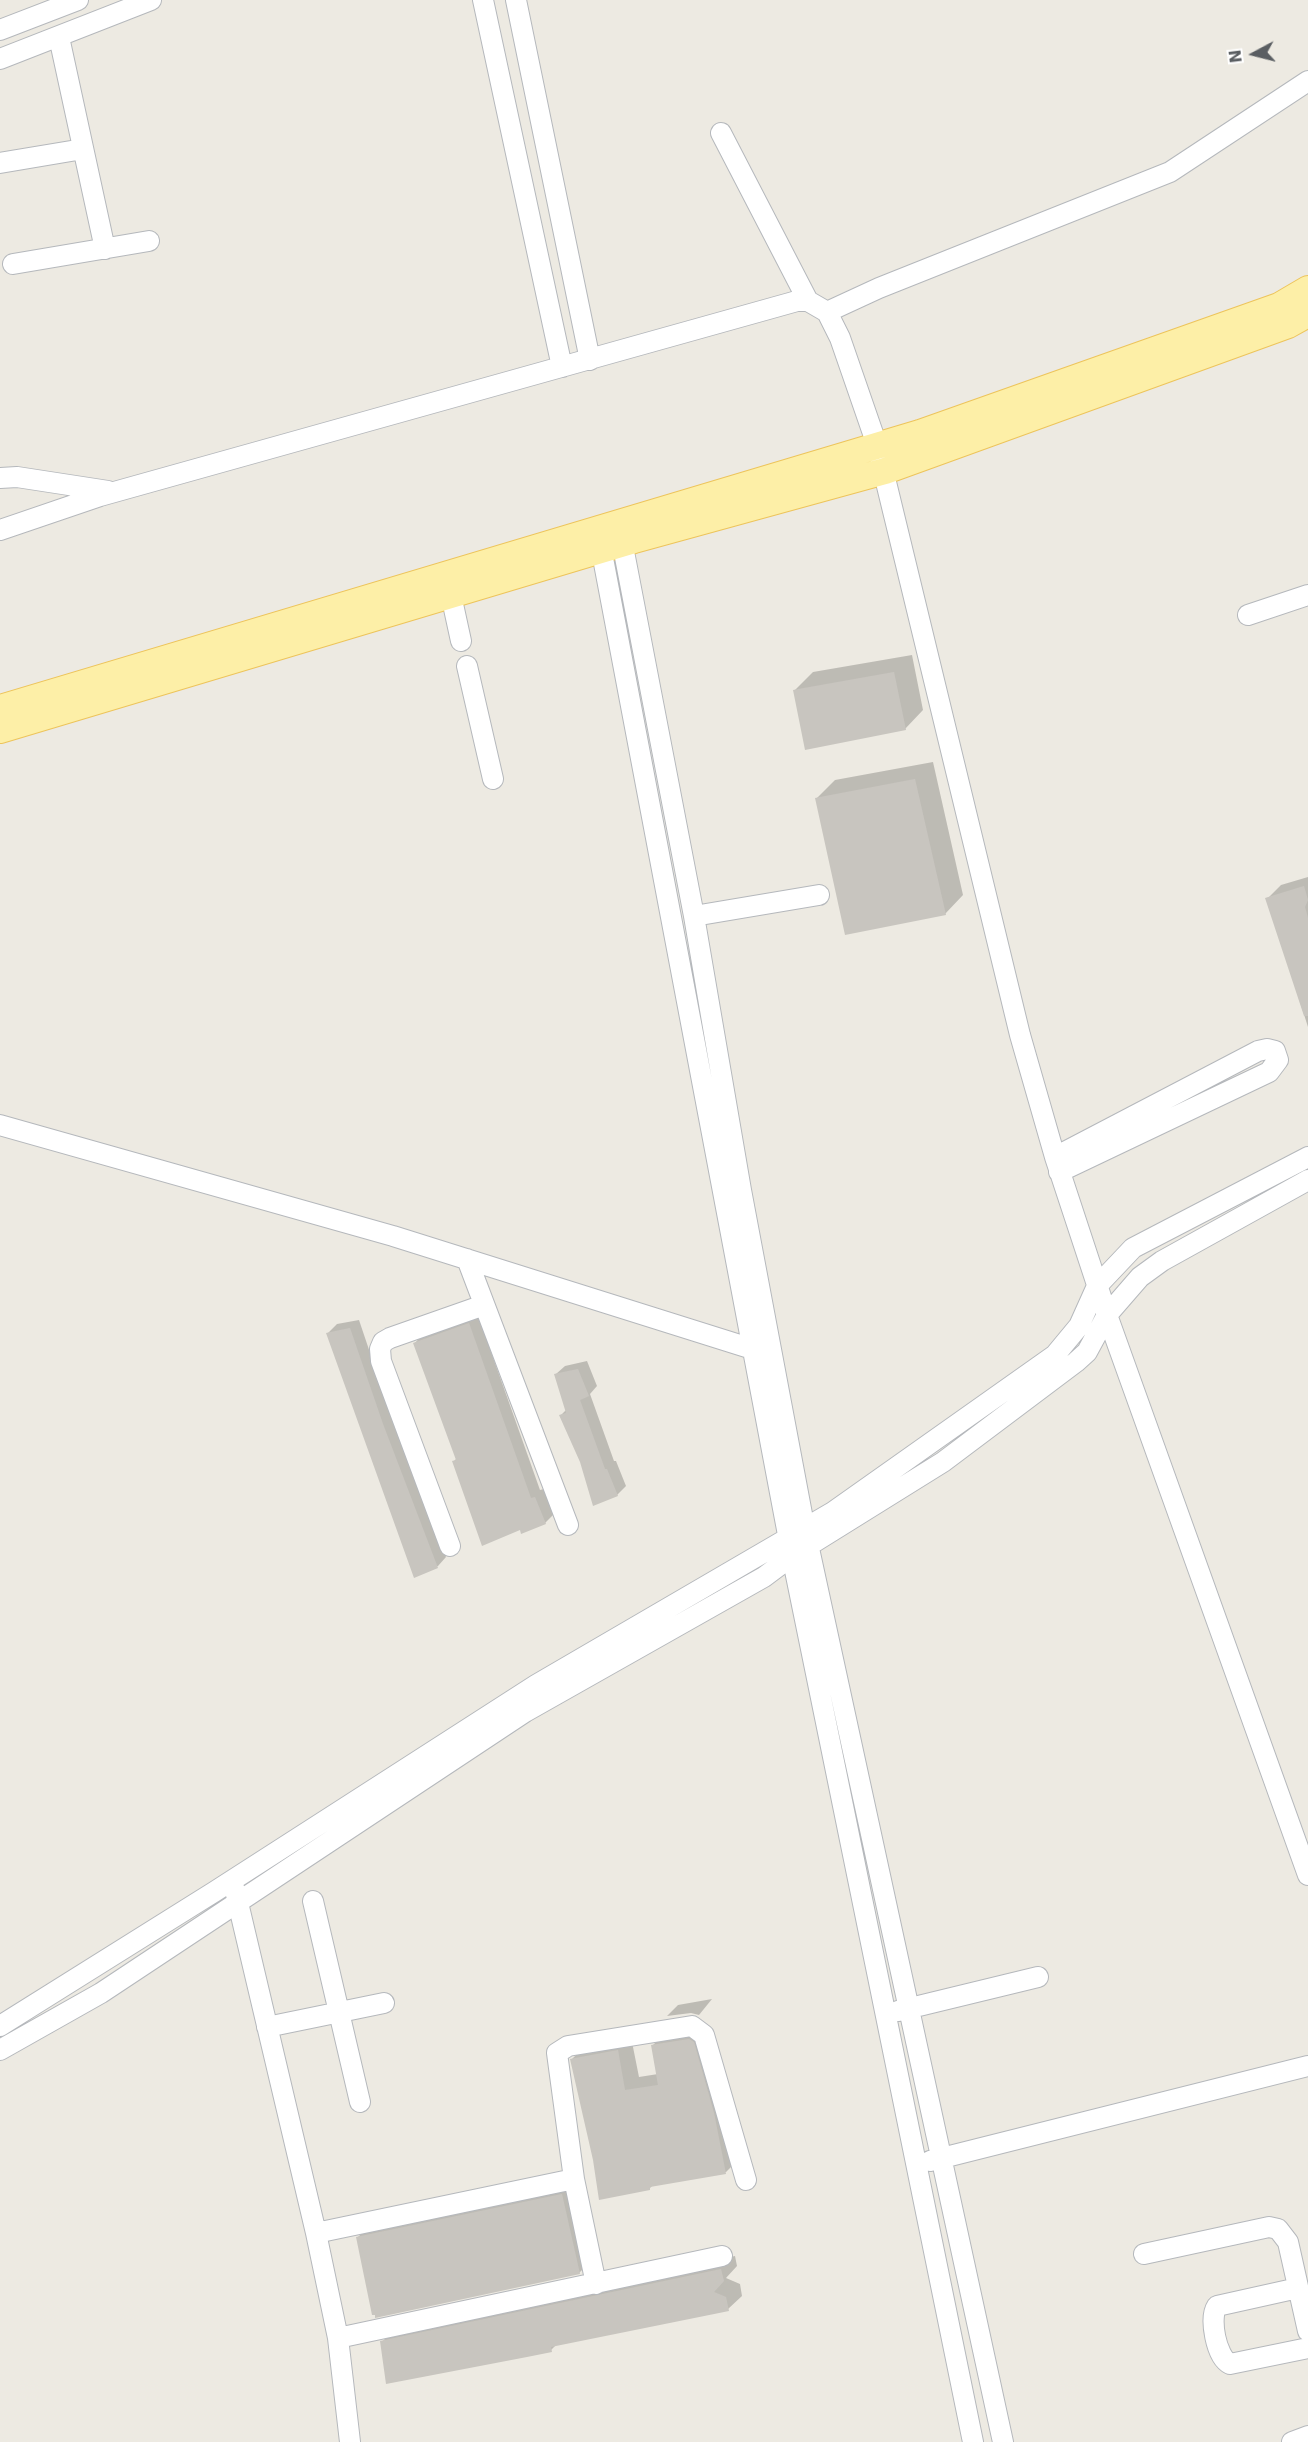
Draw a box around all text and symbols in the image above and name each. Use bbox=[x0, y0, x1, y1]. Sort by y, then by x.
north arrow bbox=[1224, 24, 1284, 84]
text: N bbox=[1225, 48, 1246, 64]

